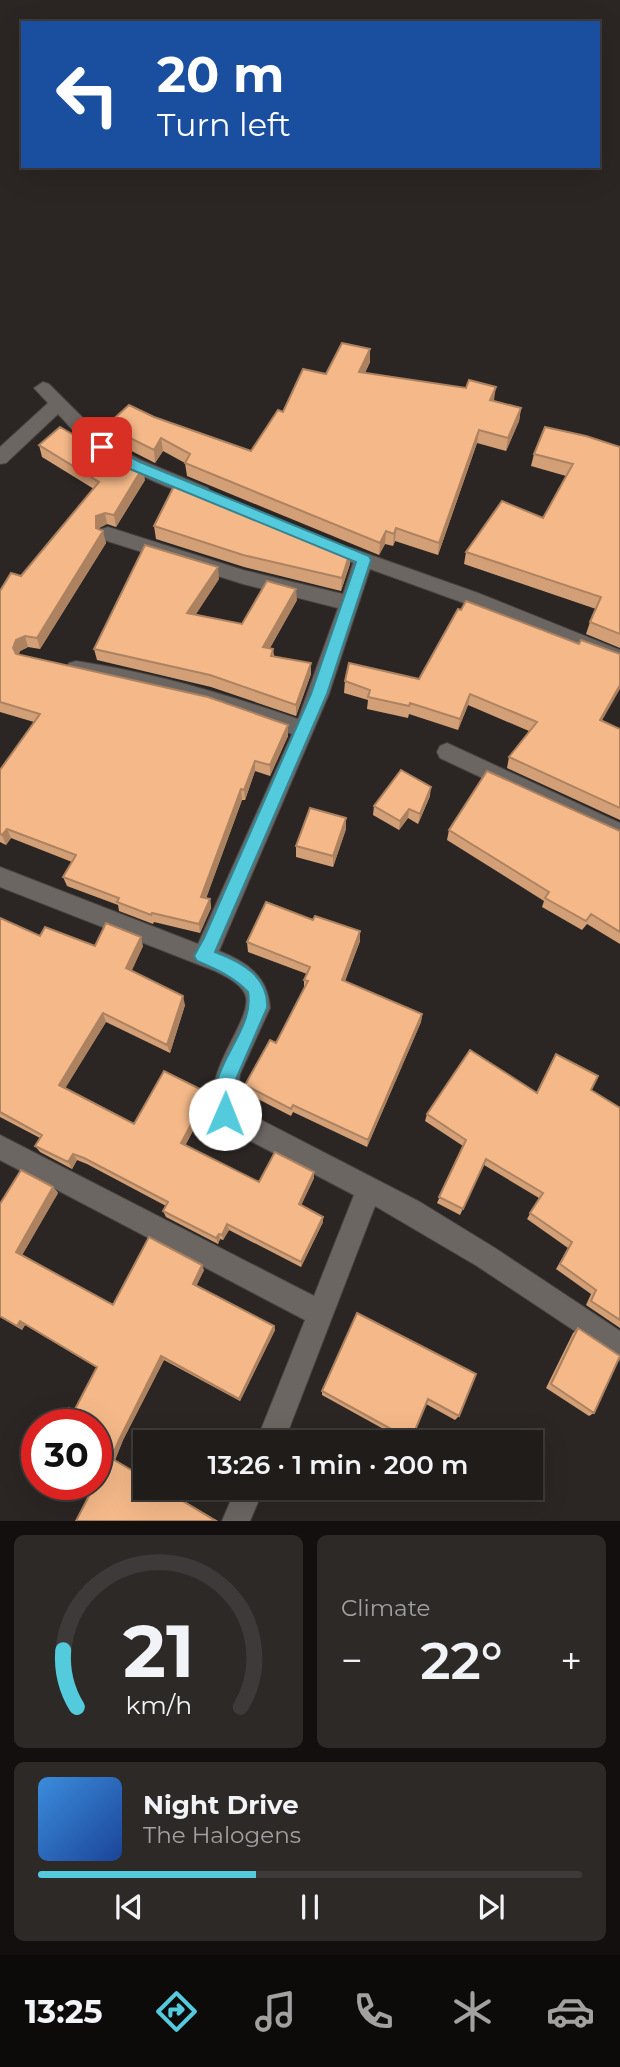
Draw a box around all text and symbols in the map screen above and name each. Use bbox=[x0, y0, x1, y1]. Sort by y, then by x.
text: 20 m bbox=[157, 45, 284, 104]
icon: left bbox=[42, 49, 133, 140]
text: Turn left bbox=[157, 105, 291, 144]
pin bbox=[72, 417, 132, 477]
icon: arrive bbox=[83, 428, 121, 466]
position arrow bbox=[188, 1077, 262, 1151]
speed limit sign: 30 bbox=[21, 1409, 112, 1500]
text: 13:26 · 1 min · 200 m bbox=[208, 1449, 468, 1481]
text: Climate bbox=[341, 1594, 430, 1622]
text: 21 bbox=[123, 1608, 194, 1696]
text: 22° bbox=[420, 1629, 503, 1692]
text: − bbox=[341, 1637, 363, 1684]
text: + bbox=[560, 1637, 582, 1684]
text: km/h bbox=[125, 1690, 192, 1720]
text: Night Drive bbox=[143, 1789, 299, 1821]
text: The Halogens bbox=[143, 1821, 301, 1849]
icon: previous bbox=[110, 1888, 148, 1926]
icon: pause bbox=[291, 1888, 329, 1926]
icon: next bbox=[472, 1888, 510, 1926]
icon: directions bbox=[152, 1987, 201, 2036]
icon: music bbox=[251, 1987, 300, 2036]
icon: phone bbox=[349, 1987, 398, 2036]
icon: climate bbox=[448, 1987, 497, 2036]
icon: car bbox=[546, 1987, 595, 2036]
text: 13:25 bbox=[25, 1992, 103, 2031]

